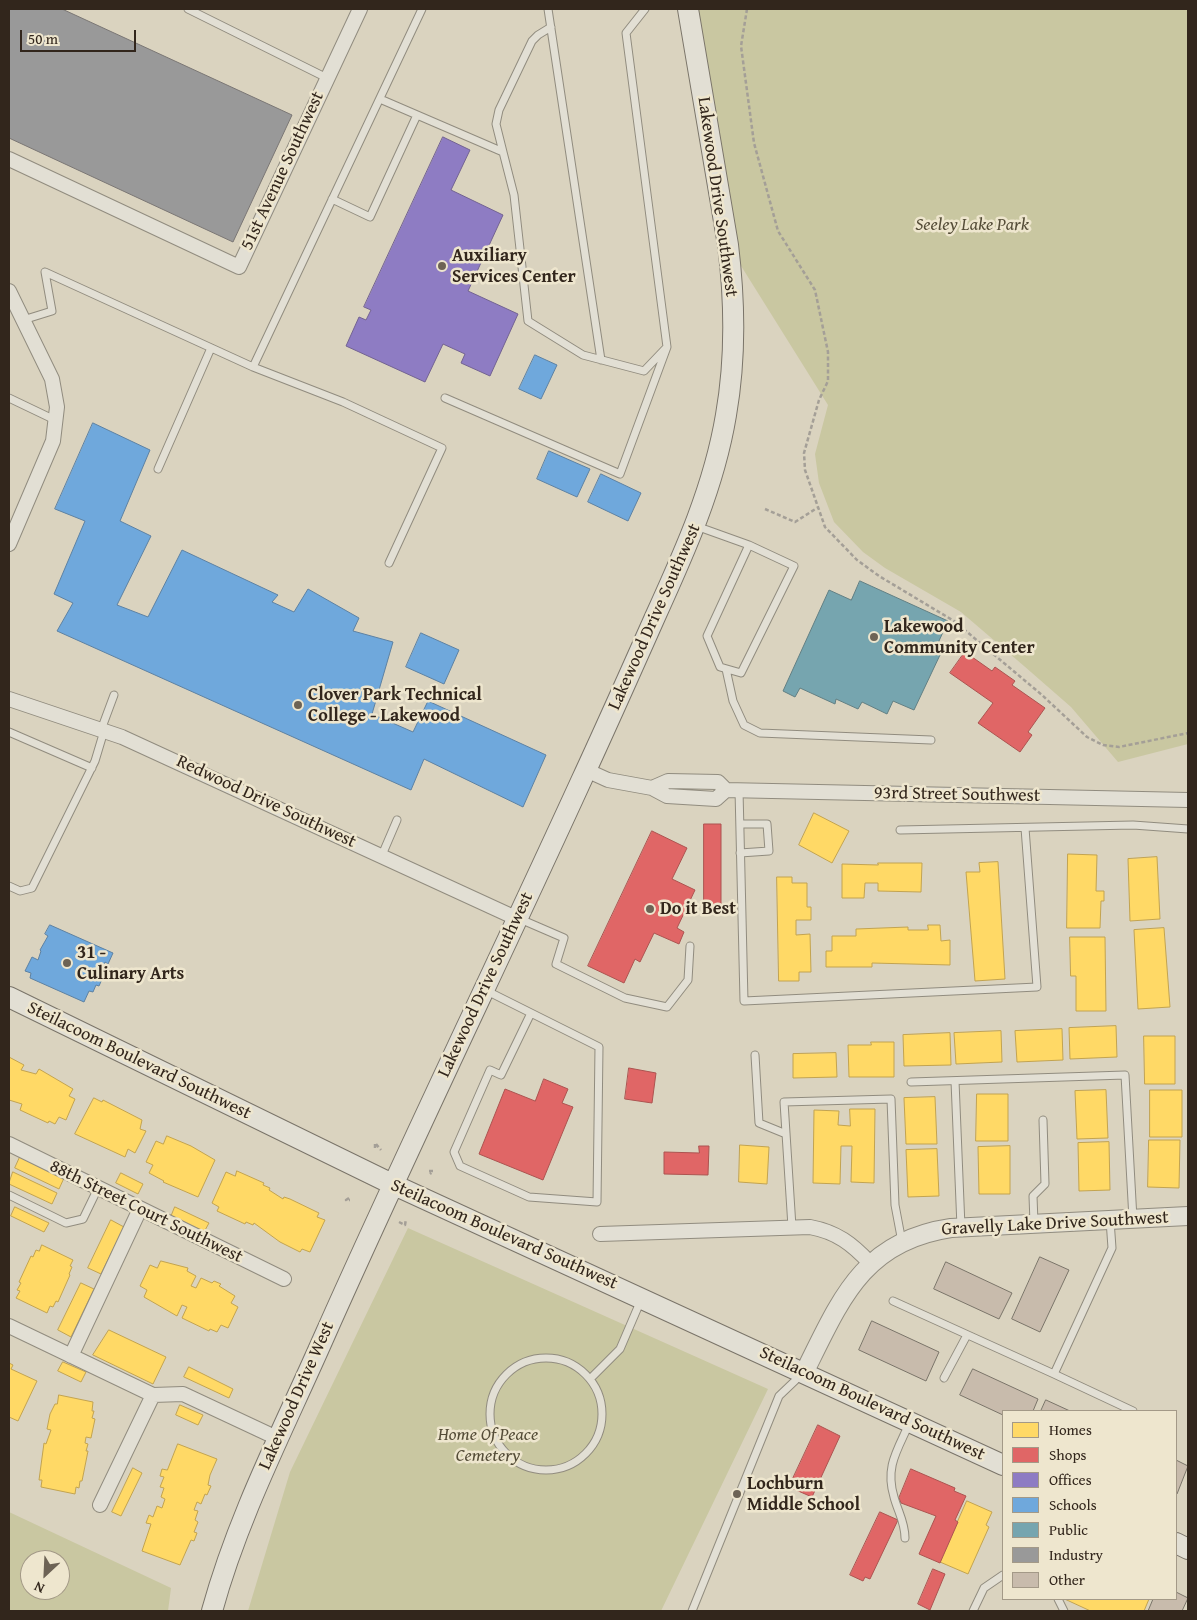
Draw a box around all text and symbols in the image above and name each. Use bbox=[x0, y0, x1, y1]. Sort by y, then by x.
scale bar bbox=[22, 20, 139, 52]
text: 50 m bbox=[28, 28, 58, 49]
street label: 51st Avenue Southwest bbox=[237, 88, 329, 254]
street label: Lakewood Drive Southwest bbox=[692, 96, 742, 298]
park label: Seeley Lake Park bbox=[915, 214, 1029, 236]
place label: Auxiliary Services Center bbox=[452, 245, 576, 288]
marker: Auxiliary Services Center bbox=[436, 260, 448, 272]
street label: Lakewood Drive Southwest bbox=[604, 520, 706, 714]
place label: Lakewood Community Center bbox=[884, 616, 1035, 659]
marker: Lakewood Community Center bbox=[868, 631, 880, 643]
place label: Clover Park Technical College - Lakewood bbox=[308, 684, 482, 726]
marker: Clover Park Technical College - Lakewood bbox=[292, 699, 304, 711]
street label: Redwood Drive Southwest bbox=[173, 751, 359, 853]
street label: 93rd Street Southwest bbox=[874, 783, 1040, 807]
street label: Lakewood Drive Southwest bbox=[434, 889, 538, 1081]
place label: Do it Best bbox=[660, 898, 736, 920]
marker: Do it Best bbox=[644, 903, 656, 915]
place label: 31 - Culinary Arts bbox=[77, 942, 184, 984]
marker: 31 - Culinary Arts bbox=[61, 957, 73, 969]
street label: Steilacoom Boulevard Southwest bbox=[24, 997, 254, 1125]
street label: 88th Street Court Southwest bbox=[46, 1156, 246, 1268]
street label: Steilacoom Boulevard Southwest bbox=[387, 1175, 621, 1295]
street label: Gravelly Lake Drive Southwest bbox=[941, 1207, 1169, 1241]
street label: Lakewood Drive West bbox=[255, 1319, 339, 1473]
street label: Steilacoom Boulevard Southwest bbox=[756, 1342, 988, 1466]
legend bbox=[1002, 1410, 1177, 1600]
text: Homes bbox=[1049, 1419, 1092, 1440]
park label: Home Of Peace Cemetery bbox=[438, 1424, 538, 1466]
text: Shops bbox=[1049, 1444, 1086, 1465]
text: Offices bbox=[1049, 1469, 1092, 1490]
place label: Lochburn Middle School bbox=[747, 1473, 860, 1516]
marker: Lochburn Middle School bbox=[731, 1488, 743, 1500]
text: Schools bbox=[1049, 1494, 1097, 1515]
text: Public bbox=[1049, 1519, 1088, 1540]
text: Industry bbox=[1049, 1544, 1103, 1565]
north arrow bbox=[20, 1550, 70, 1600]
text: Other bbox=[1049, 1569, 1085, 1590]
text: N bbox=[31, 1577, 48, 1599]

